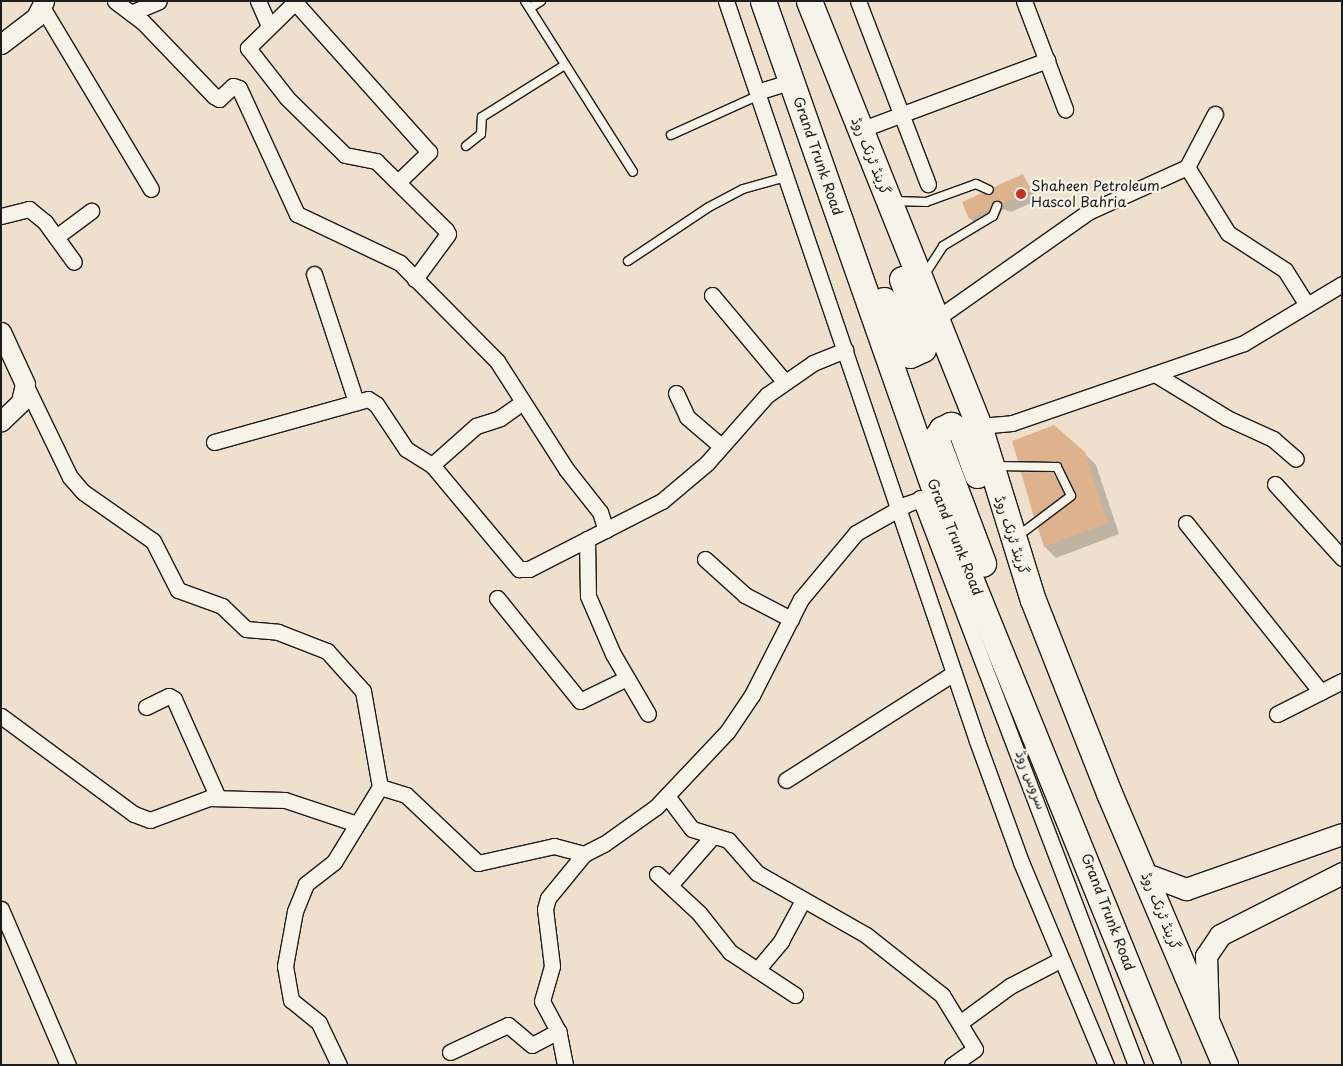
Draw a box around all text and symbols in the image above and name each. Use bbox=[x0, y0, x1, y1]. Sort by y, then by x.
street label: Grand Trunk Road bbox=[790, 94, 846, 218]
street label: گرینڈ ٹرنک روڈ bbox=[848, 115, 894, 197]
place label: Shaheen Petroleum Hascol Bahria bbox=[1031, 178, 1160, 210]
marker: Shaheen Petroleum Hascol Bahria bbox=[1015, 188, 1027, 200]
street label: Grand Trunk Road bbox=[924, 475, 986, 599]
street label: گرینڈ ٹرنک روڈ bbox=[991, 493, 1033, 577]
street label: سروس روڈ bbox=[1012, 748, 1050, 812]
street label: Grand Trunk Road bbox=[1078, 850, 1138, 974]
street label: گرینڈ ٹرنک روڈ bbox=[1138, 870, 1184, 952]

